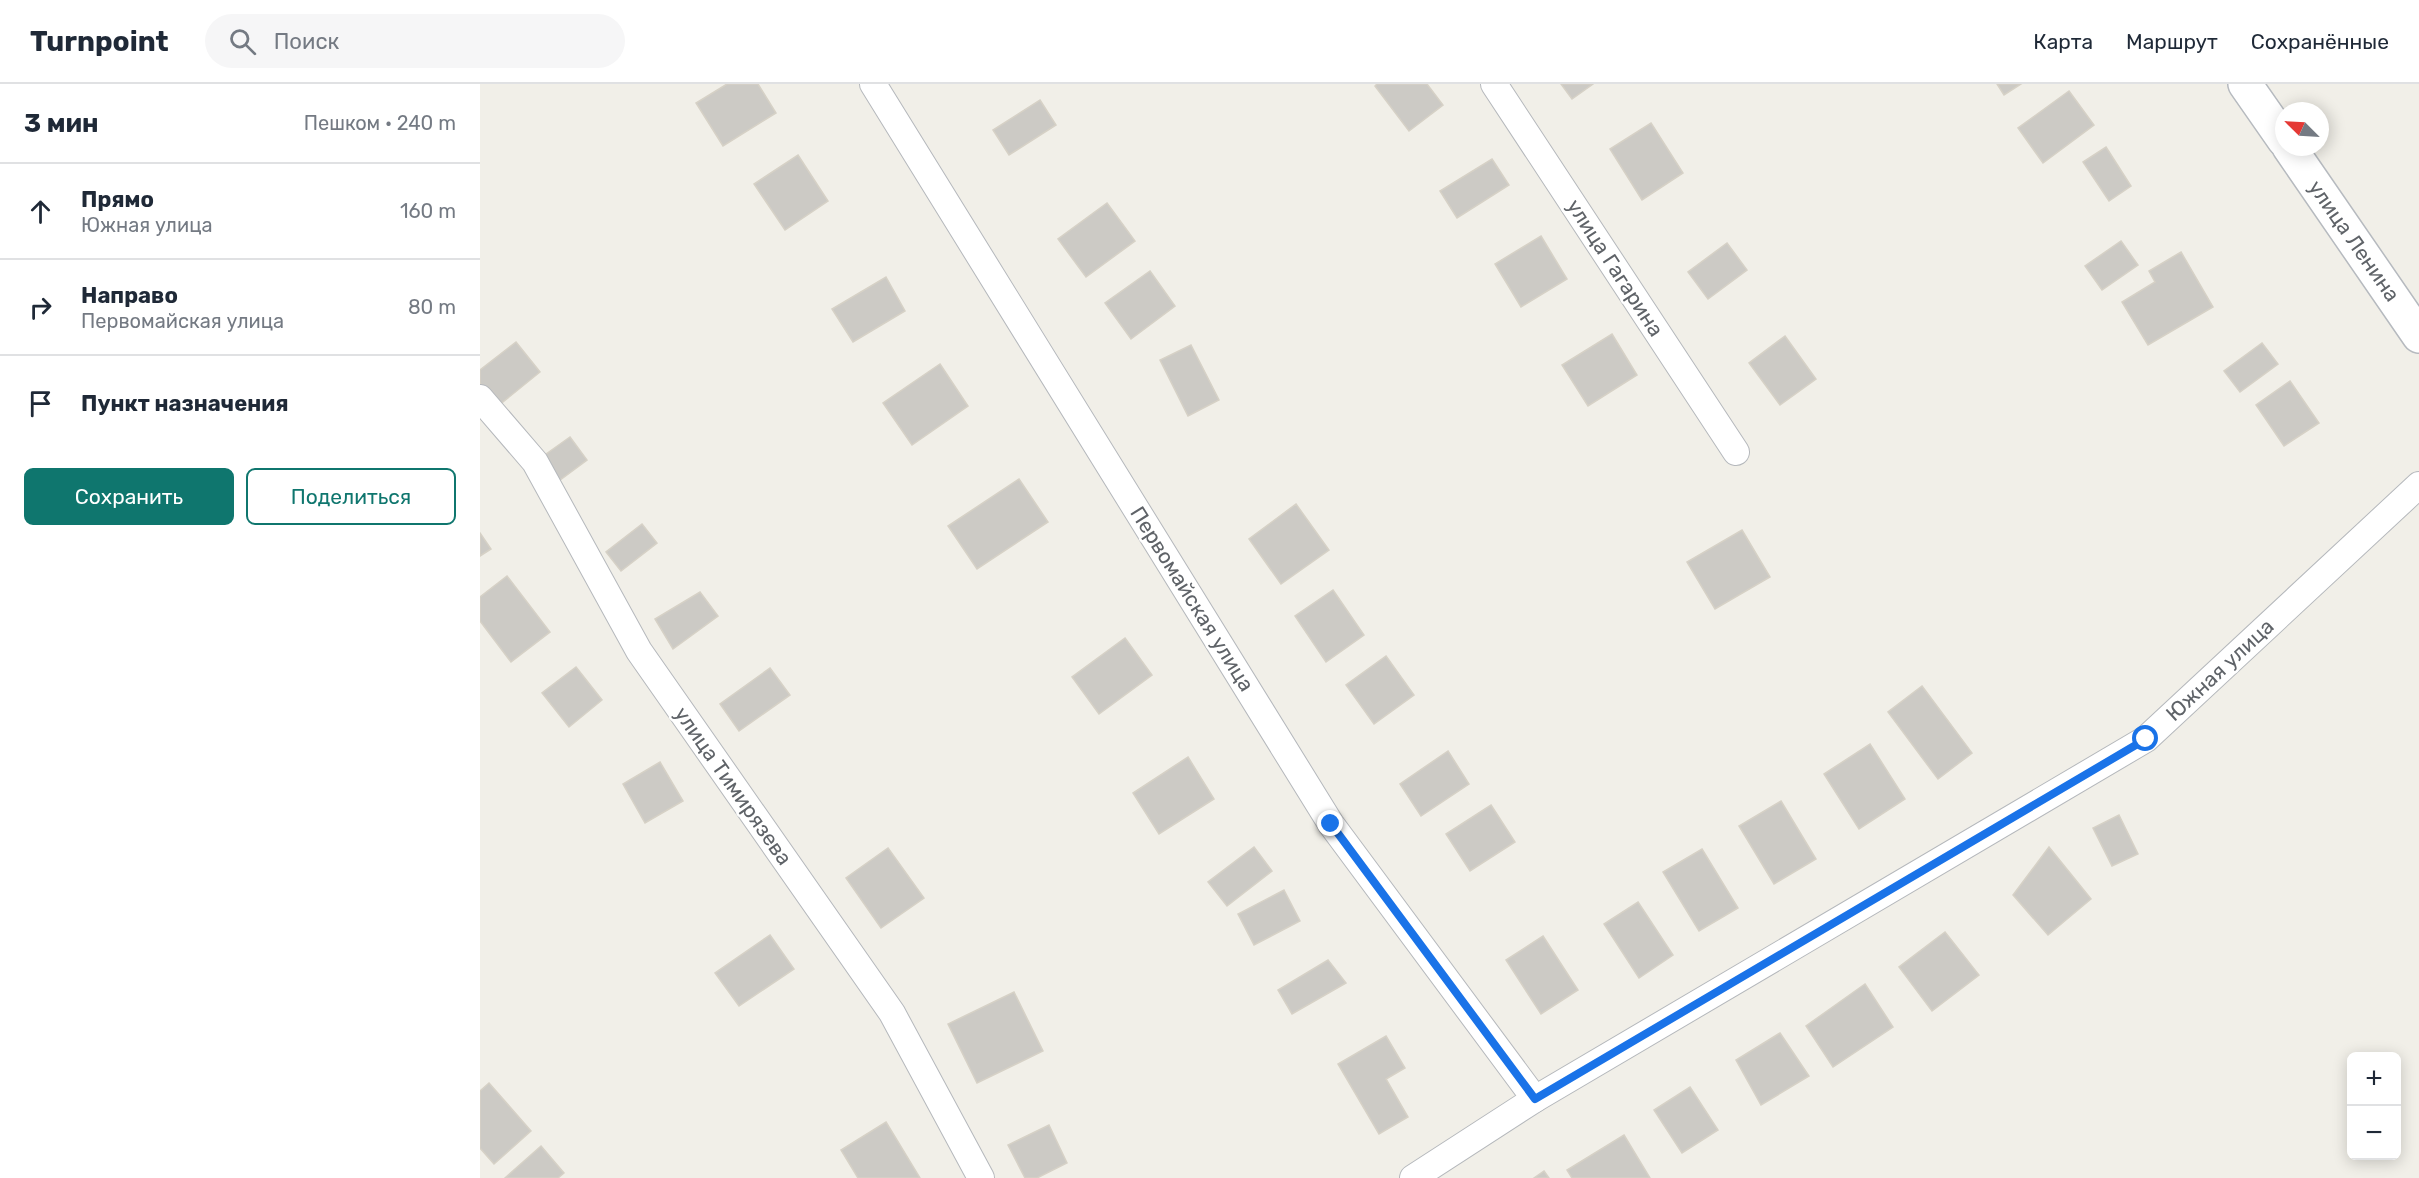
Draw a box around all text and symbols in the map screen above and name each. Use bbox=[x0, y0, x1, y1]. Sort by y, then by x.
search box bbox=[205, 14, 625, 68]
text: Turnpoint bbox=[30, 25, 169, 58]
icon: search bbox=[226, 25, 259, 58]
text: Поиск bbox=[274, 28, 339, 55]
text: Карта bbox=[2033, 29, 2093, 54]
text: Маршрут bbox=[2126, 29, 2218, 54]
text: Сохранённые bbox=[2251, 29, 2389, 54]
north arrow bbox=[2275, 102, 2329, 156]
text: 3 мин bbox=[24, 108, 99, 139]
text: Пешком · 240 m bbox=[304, 111, 456, 135]
street label: улица Ленина bbox=[2303, 175, 2405, 306]
text: Прямо bbox=[81, 186, 154, 213]
street label: улица Гагарина bbox=[1562, 194, 1669, 341]
icon: ahead bbox=[24, 195, 57, 228]
text: 160 m bbox=[400, 199, 456, 223]
text: Южная улица bbox=[81, 213, 213, 237]
text: Направо bbox=[81, 282, 178, 309]
icon: right bbox=[24, 291, 57, 324]
text: 80 m bbox=[408, 295, 456, 319]
text: Первомайская улица bbox=[81, 309, 284, 333]
icon: arrive bbox=[24, 387, 57, 420]
text: Пункт назначения bbox=[81, 390, 289, 417]
button: Сохранить bbox=[24, 468, 234, 525]
button: Поделиться bbox=[246, 468, 456, 525]
street label: Первомайская улица bbox=[1125, 502, 1260, 696]
street label: Южная улица bbox=[2161, 613, 2279, 726]
street label: улица Тимирязева bbox=[669, 702, 797, 870]
route start bbox=[2132, 725, 2158, 751]
route end bbox=[1317, 810, 1343, 836]
map controls bbox=[2347, 1052, 2401, 1160]
button: + bbox=[2347, 1052, 2401, 1106]
button: − bbox=[2347, 1106, 2401, 1160]

